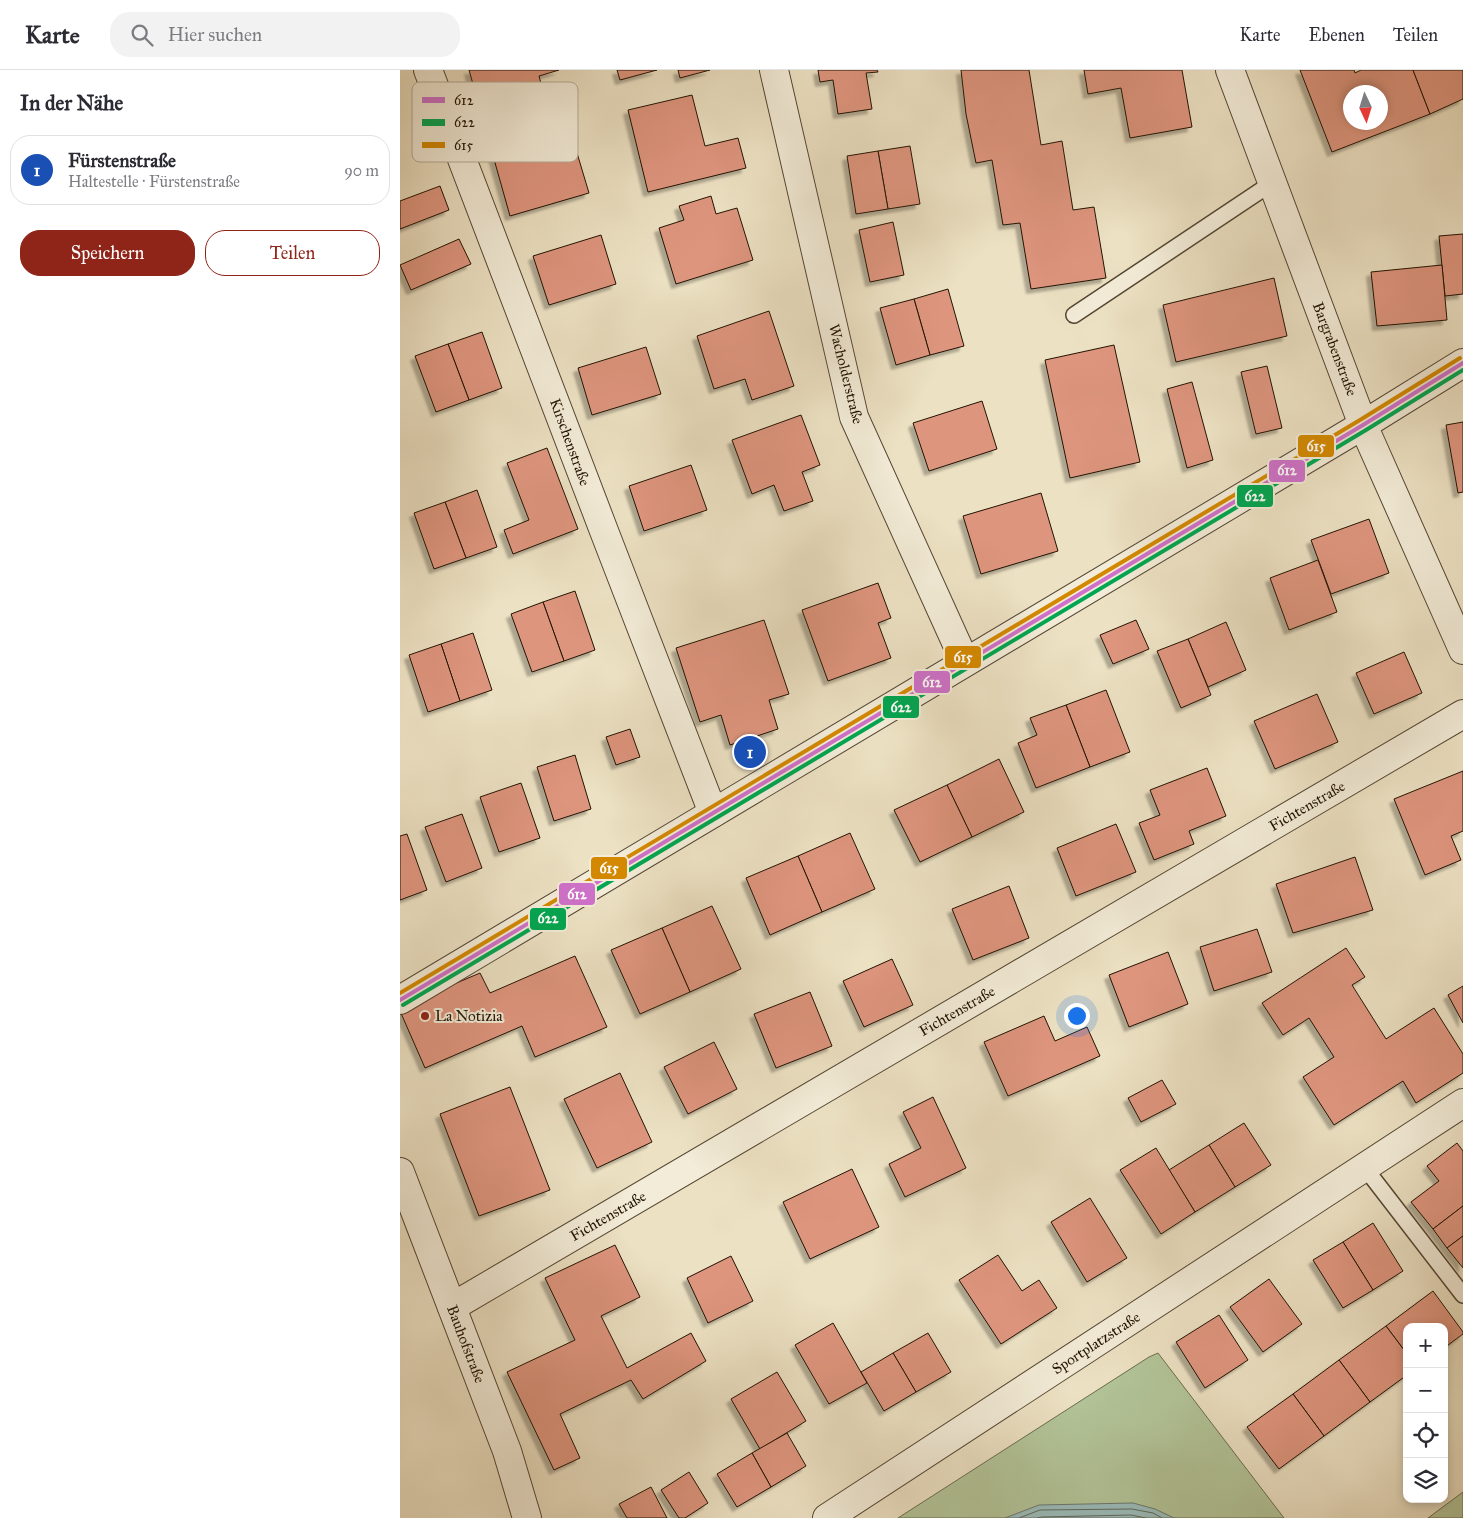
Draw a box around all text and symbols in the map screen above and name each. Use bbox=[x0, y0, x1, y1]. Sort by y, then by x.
search box bbox=[110, 12, 460, 57]
text: Karte bbox=[25, 20, 80, 50]
icon: search bbox=[128, 21, 156, 49]
text: Hier suchen bbox=[168, 23, 262, 46]
text: Karte bbox=[1240, 24, 1281, 46]
text: Ebenen bbox=[1309, 24, 1365, 46]
text: Teilen bbox=[1393, 24, 1438, 46]
legend bbox=[412, 82, 578, 162]
north arrow bbox=[1343, 85, 1388, 130]
text: In der Nähe bbox=[20, 90, 123, 116]
text: 612 bbox=[454, 92, 474, 109]
text: 622 bbox=[454, 114, 475, 131]
text: 615 bbox=[454, 137, 474, 154]
text: Fürstenstraße bbox=[68, 149, 176, 172]
text: 1 bbox=[34, 161, 40, 180]
text: 90 m bbox=[344, 161, 379, 180]
text: Haltestelle · Fürstenstraße bbox=[68, 172, 240, 191]
button: Speichern bbox=[20, 230, 195, 276]
button: Teilen bbox=[205, 230, 380, 276]
street label: Bargrabenstraße bbox=[1309, 299, 1361, 399]
street label: Wacholderstraße bbox=[825, 322, 867, 426]
street label: Kirschenstraße bbox=[546, 396, 594, 488]
line badge: 615 bbox=[1297, 434, 1335, 458]
text: 615 bbox=[1306, 438, 1326, 455]
line badge: 612 bbox=[1268, 459, 1306, 483]
text: 612 bbox=[1277, 462, 1298, 479]
line badge: 622 bbox=[1236, 484, 1274, 508]
text: 622 bbox=[1245, 488, 1267, 505]
line badge: 615 bbox=[944, 645, 982, 669]
text: 615 bbox=[953, 649, 973, 666]
line badge: 612 bbox=[913, 670, 951, 694]
text: 612 bbox=[922, 674, 943, 691]
line badge: 622 bbox=[882, 695, 920, 719]
text: 622 bbox=[891, 699, 913, 716]
pin: 1 bbox=[734, 733, 766, 771]
street label: Fichtenstraße bbox=[1266, 777, 1348, 835]
line badge: 615 bbox=[590, 856, 628, 880]
text: 615 bbox=[599, 860, 619, 877]
line badge: 612 bbox=[558, 882, 596, 906]
text: 612 bbox=[567, 886, 588, 903]
line badge: 622 bbox=[529, 907, 567, 931]
text: 622 bbox=[538, 910, 560, 927]
street label: Fichtenstraße bbox=[916, 982, 998, 1040]
your location bbox=[1064, 1003, 1090, 1029]
place label: La Notizia bbox=[435, 1007, 503, 1025]
marker: La Notizia bbox=[419, 1010, 431, 1022]
street label: Fichtenstraße bbox=[567, 1187, 649, 1245]
street label: Bauhofstraße bbox=[443, 1303, 489, 1385]
street label: Sportplatzstraße bbox=[1049, 1308, 1143, 1378]
map controls bbox=[1403, 1323, 1448, 1503]
button: + bbox=[1403, 1323, 1448, 1368]
button: − bbox=[1403, 1368, 1448, 1413]
button: locate bbox=[1403, 1413, 1448, 1458]
button: layers bbox=[1403, 1458, 1448, 1503]

